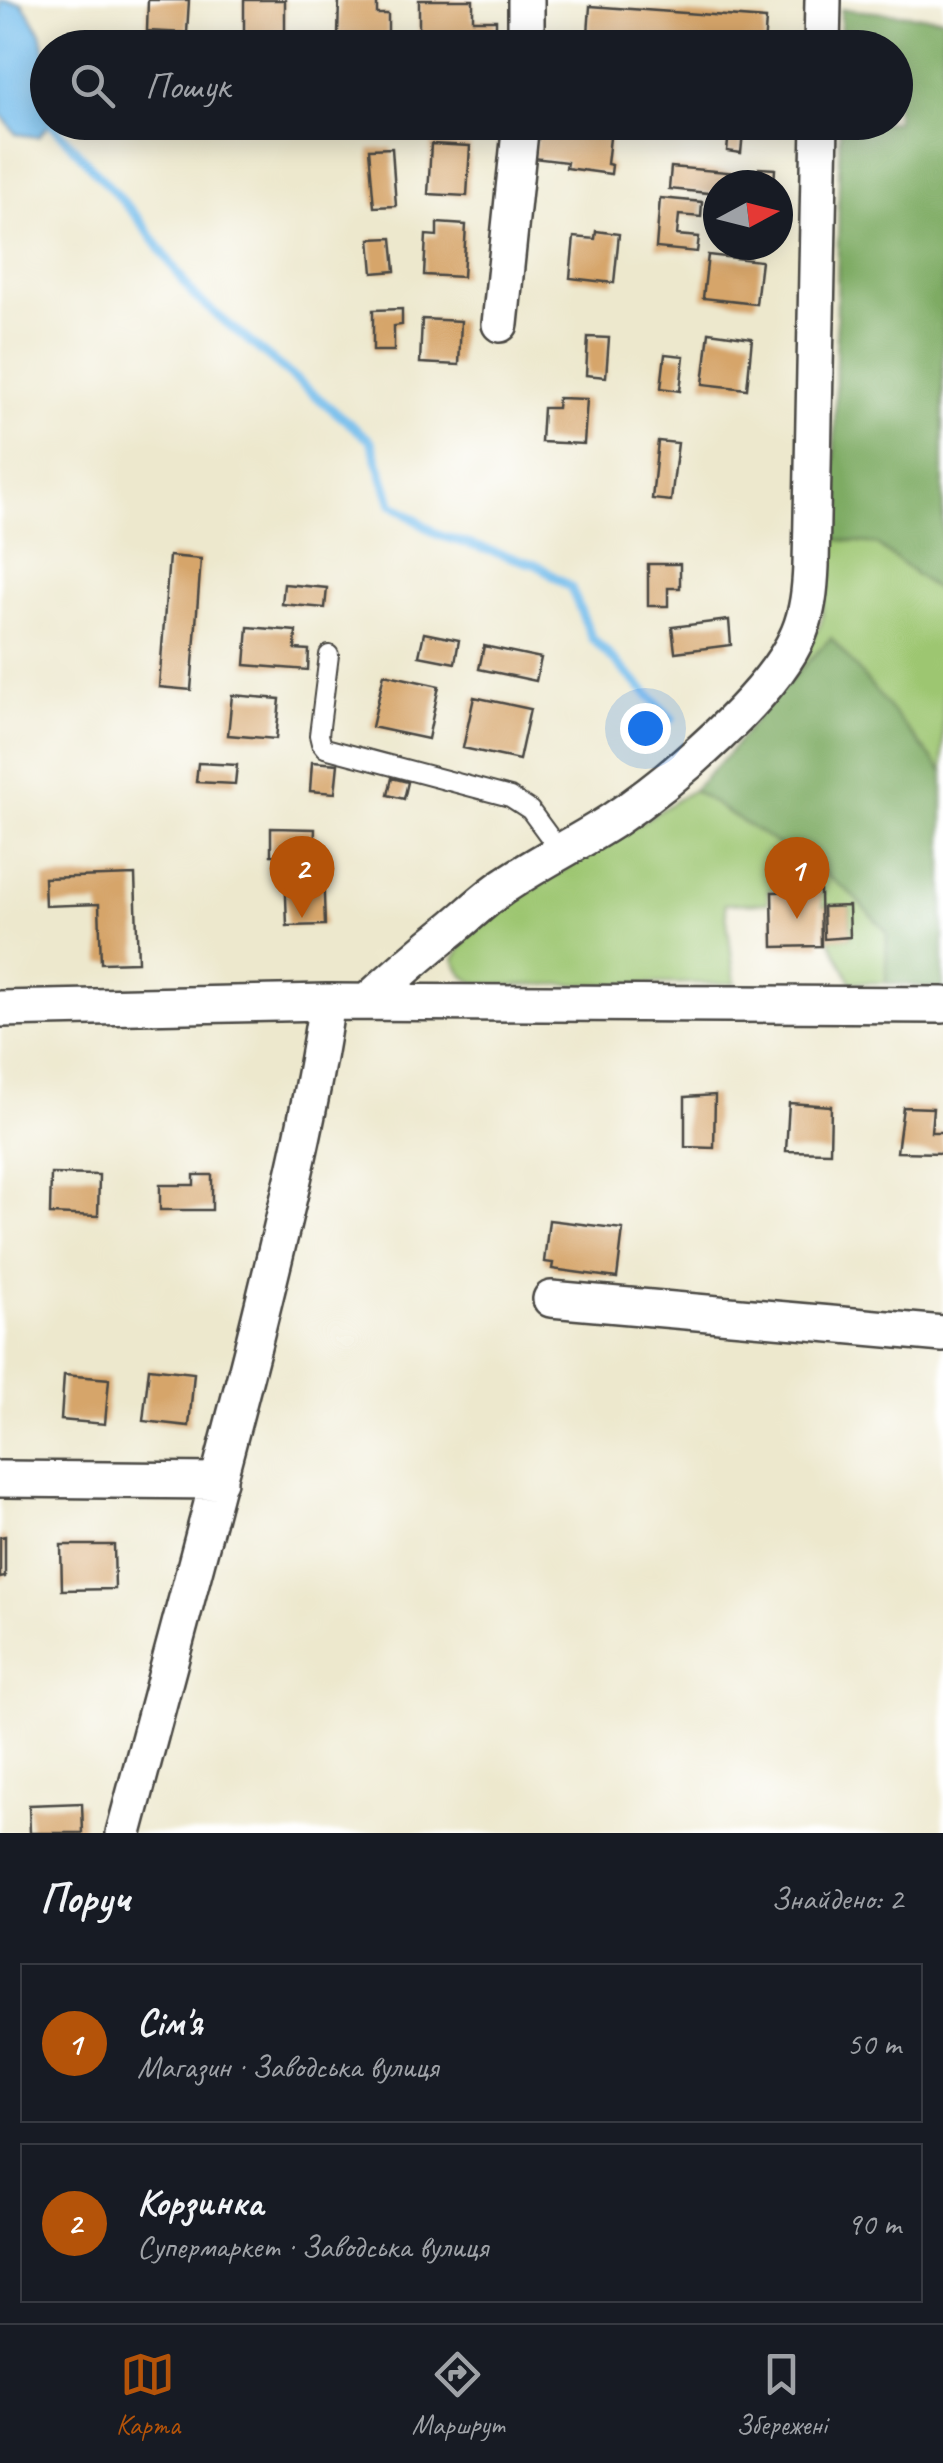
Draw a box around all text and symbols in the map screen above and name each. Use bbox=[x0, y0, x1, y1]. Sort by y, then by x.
search box bbox=[30, 30, 913, 140]
icon: search bbox=[65, 58, 120, 113]
text: Пошук bbox=[145, 62, 230, 109]
north arrow bbox=[703, 170, 793, 260]
your location bbox=[620, 703, 671, 754]
pin: 2 bbox=[270, 836, 334, 918]
pin: 1 bbox=[764, 836, 830, 919]
text: Поруч bbox=[40, 1872, 130, 1925]
text: Знайдено: 2 bbox=[771, 1878, 903, 1919]
text: Сім'я bbox=[137, 1999, 202, 2046]
text: 1 bbox=[67, 2023, 82, 2064]
text: 50 m bbox=[847, 2023, 901, 2064]
text: Магазин · Заводська вулиця bbox=[137, 2046, 438, 2087]
text: Корзинка bbox=[137, 2179, 263, 2226]
text: 2 bbox=[67, 2203, 82, 2244]
text: 90 m bbox=[847, 2203, 901, 2244]
text: Супермаркет · Заводська вулиця bbox=[137, 2226, 488, 2267]
tab: Карта bbox=[116, 2347, 180, 2442]
tab: Маршрут bbox=[412, 2347, 504, 2442]
tab: Збережені bbox=[736, 2347, 827, 2442]

